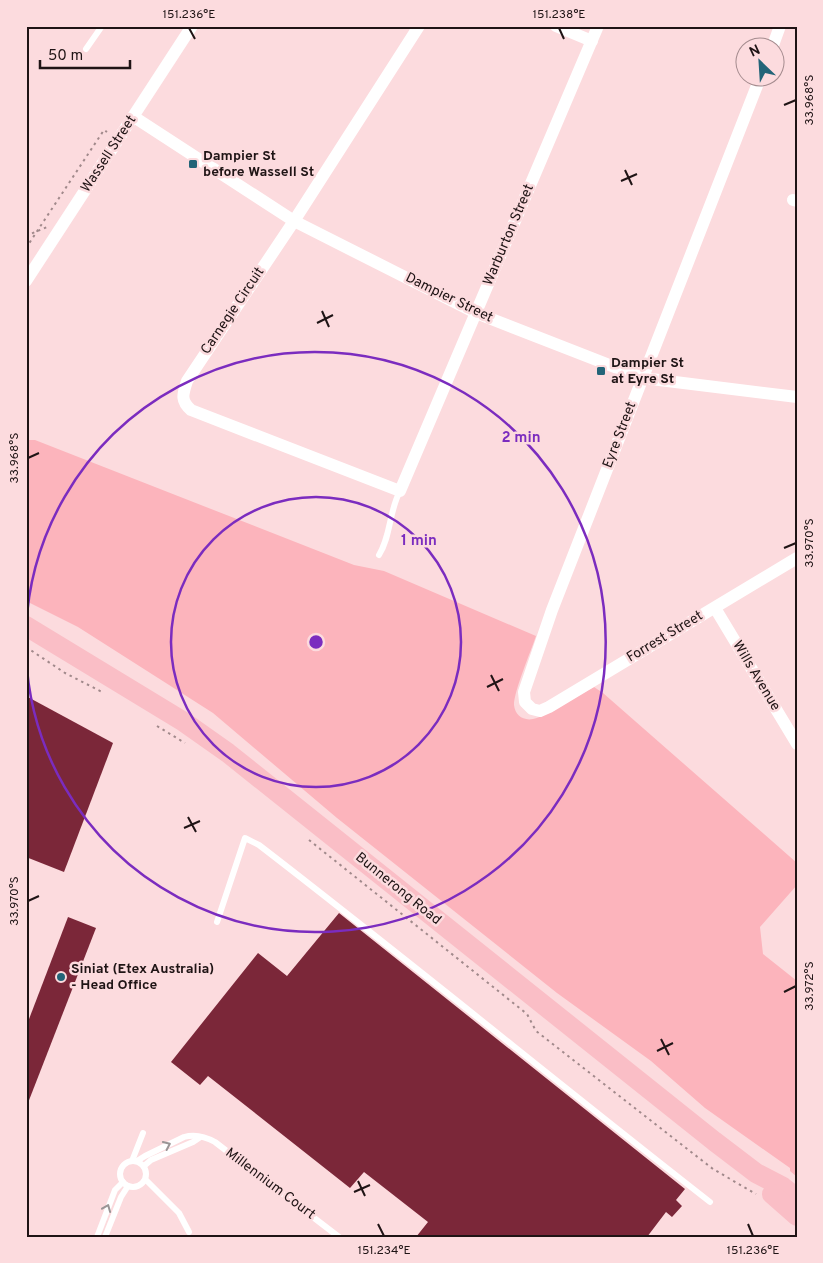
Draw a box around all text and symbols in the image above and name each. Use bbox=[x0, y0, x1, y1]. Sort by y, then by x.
text: 151.236°E bbox=[163, 7, 215, 23]
text: 151.238°E bbox=[532, 7, 586, 23]
scale bar bbox=[40, 38, 130, 70]
north arrow bbox=[736, 38, 786, 88]
text: N bbox=[747, 42, 763, 61]
text: 50 m bbox=[48, 47, 83, 66]
text: 33.968°S bbox=[802, 75, 818, 125]
street label: Wassell Street bbox=[78, 112, 140, 196]
place label: Dampier St before Wassell St bbox=[203, 148, 314, 181]
marker: Dampier St before Wassell St bbox=[187, 158, 199, 170]
street label: Warburton Street bbox=[480, 182, 538, 288]
street label: Carnegie Circuit bbox=[198, 264, 268, 358]
street label: Dampier Street bbox=[402, 269, 496, 327]
place label: Dampier St at Eyre St bbox=[611, 355, 684, 388]
marker: Dampier St at Eyre St bbox=[595, 365, 607, 377]
street label: Eyre Street bbox=[600, 399, 640, 471]
text: 2 min bbox=[501, 429, 541, 448]
text: 33.968°S bbox=[7, 433, 23, 483]
text: 33.970°S bbox=[802, 518, 818, 568]
text: 1 min bbox=[401, 532, 437, 551]
street label: Forrest Street bbox=[624, 608, 706, 666]
centre of rings bbox=[307, 633, 325, 651]
street label: Wills Avenue bbox=[728, 638, 784, 714]
street label: Bunnerong Road bbox=[352, 849, 444, 929]
text: 33.970°S bbox=[7, 876, 23, 926]
place label: Siniat (Etex Australia) - Head Office bbox=[71, 961, 214, 994]
text: 33.972°S bbox=[802, 961, 818, 1011]
marker: Siniat (Etex Australia) - Head Office bbox=[55, 971, 67, 983]
one-way arrow bbox=[162, 1141, 171, 1152]
street label: Millennium Court bbox=[222, 1145, 318, 1223]
one-way arrow bbox=[101, 1204, 112, 1213]
text: 151.234°E bbox=[357, 1243, 411, 1259]
text: 151.236°E bbox=[727, 1243, 779, 1259]

